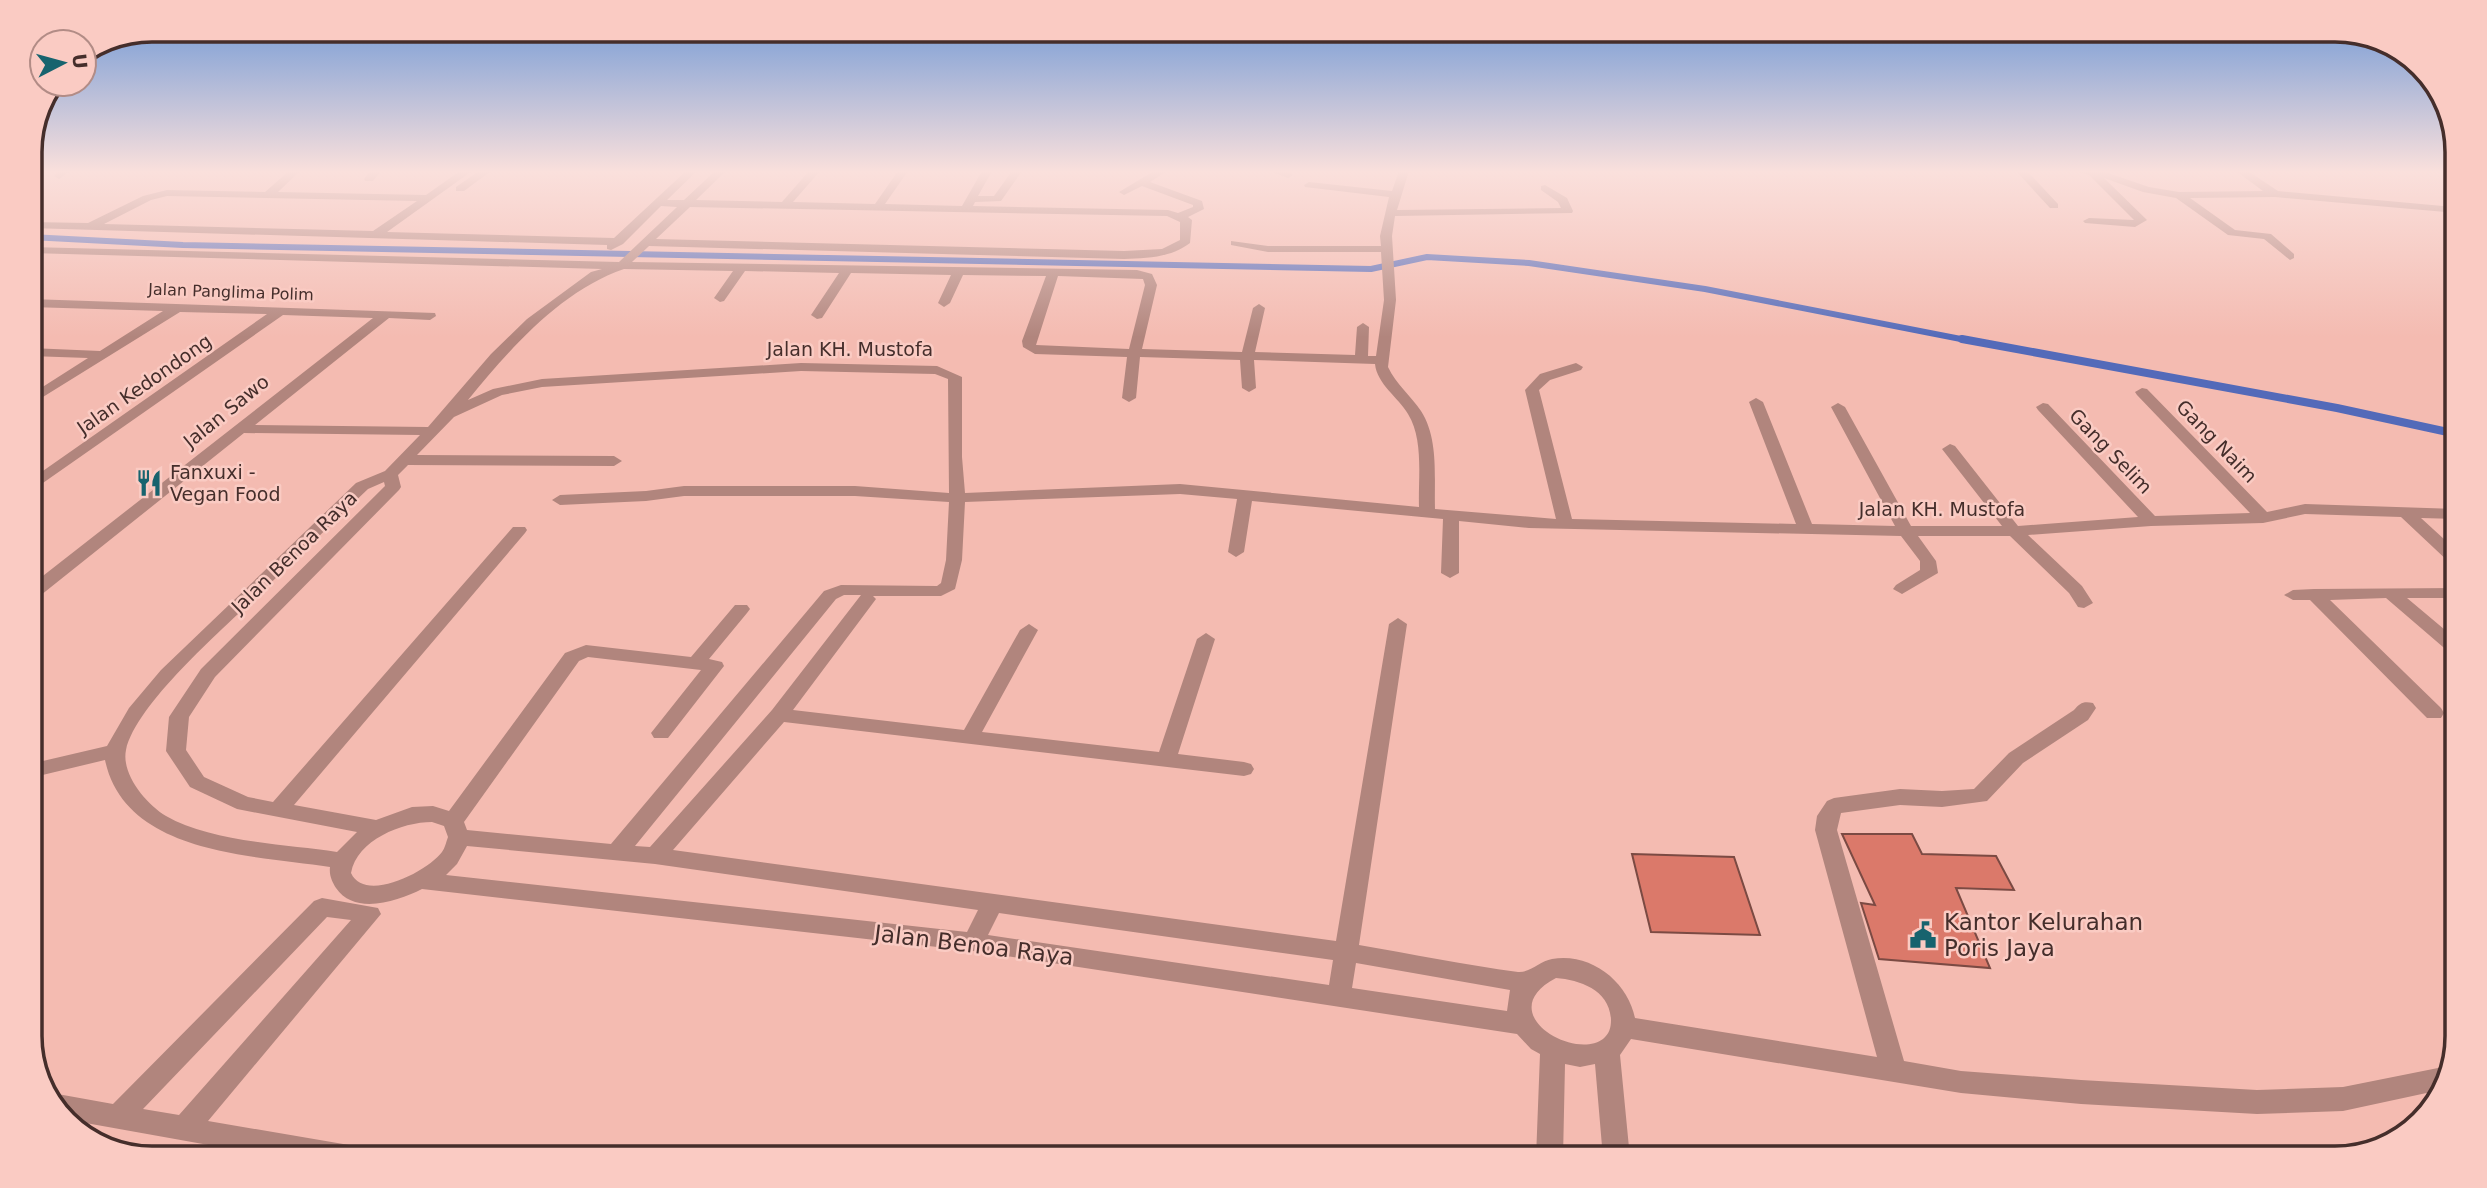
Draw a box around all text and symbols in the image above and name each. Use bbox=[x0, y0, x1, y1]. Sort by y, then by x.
north arrow bbox=[28, 28, 98, 98]
text: U bbox=[68, 52, 92, 70]
street label: Jalan Panglima Polim bbox=[147, 280, 314, 304]
street label: Jalan Kedondong bbox=[72, 329, 215, 439]
street label: Jalan KH. Mustofa bbox=[766, 338, 933, 360]
street label: Jalan Sawo bbox=[178, 370, 273, 453]
street label: Gang Naim bbox=[2172, 395, 2262, 487]
street label: Gang Selim bbox=[2065, 404, 2157, 498]
place label: Fanxuxi - Vegan Food bbox=[170, 461, 281, 505]
restaurant icon: Fanxuxi - Vegan Food bbox=[134, 468, 164, 498]
street label: Jalan Benoa Raya bbox=[226, 487, 361, 618]
street label: Jalan KH. Mustofa bbox=[1858, 498, 2025, 520]
place label: Kantor Kelurahan Poris Jaya bbox=[1944, 909, 2143, 961]
street label: Jalan Benoa Raya bbox=[871, 920, 1075, 970]
public building icon: Kantor Kelurahan Poris Jaya bbox=[1908, 920, 1938, 950]

